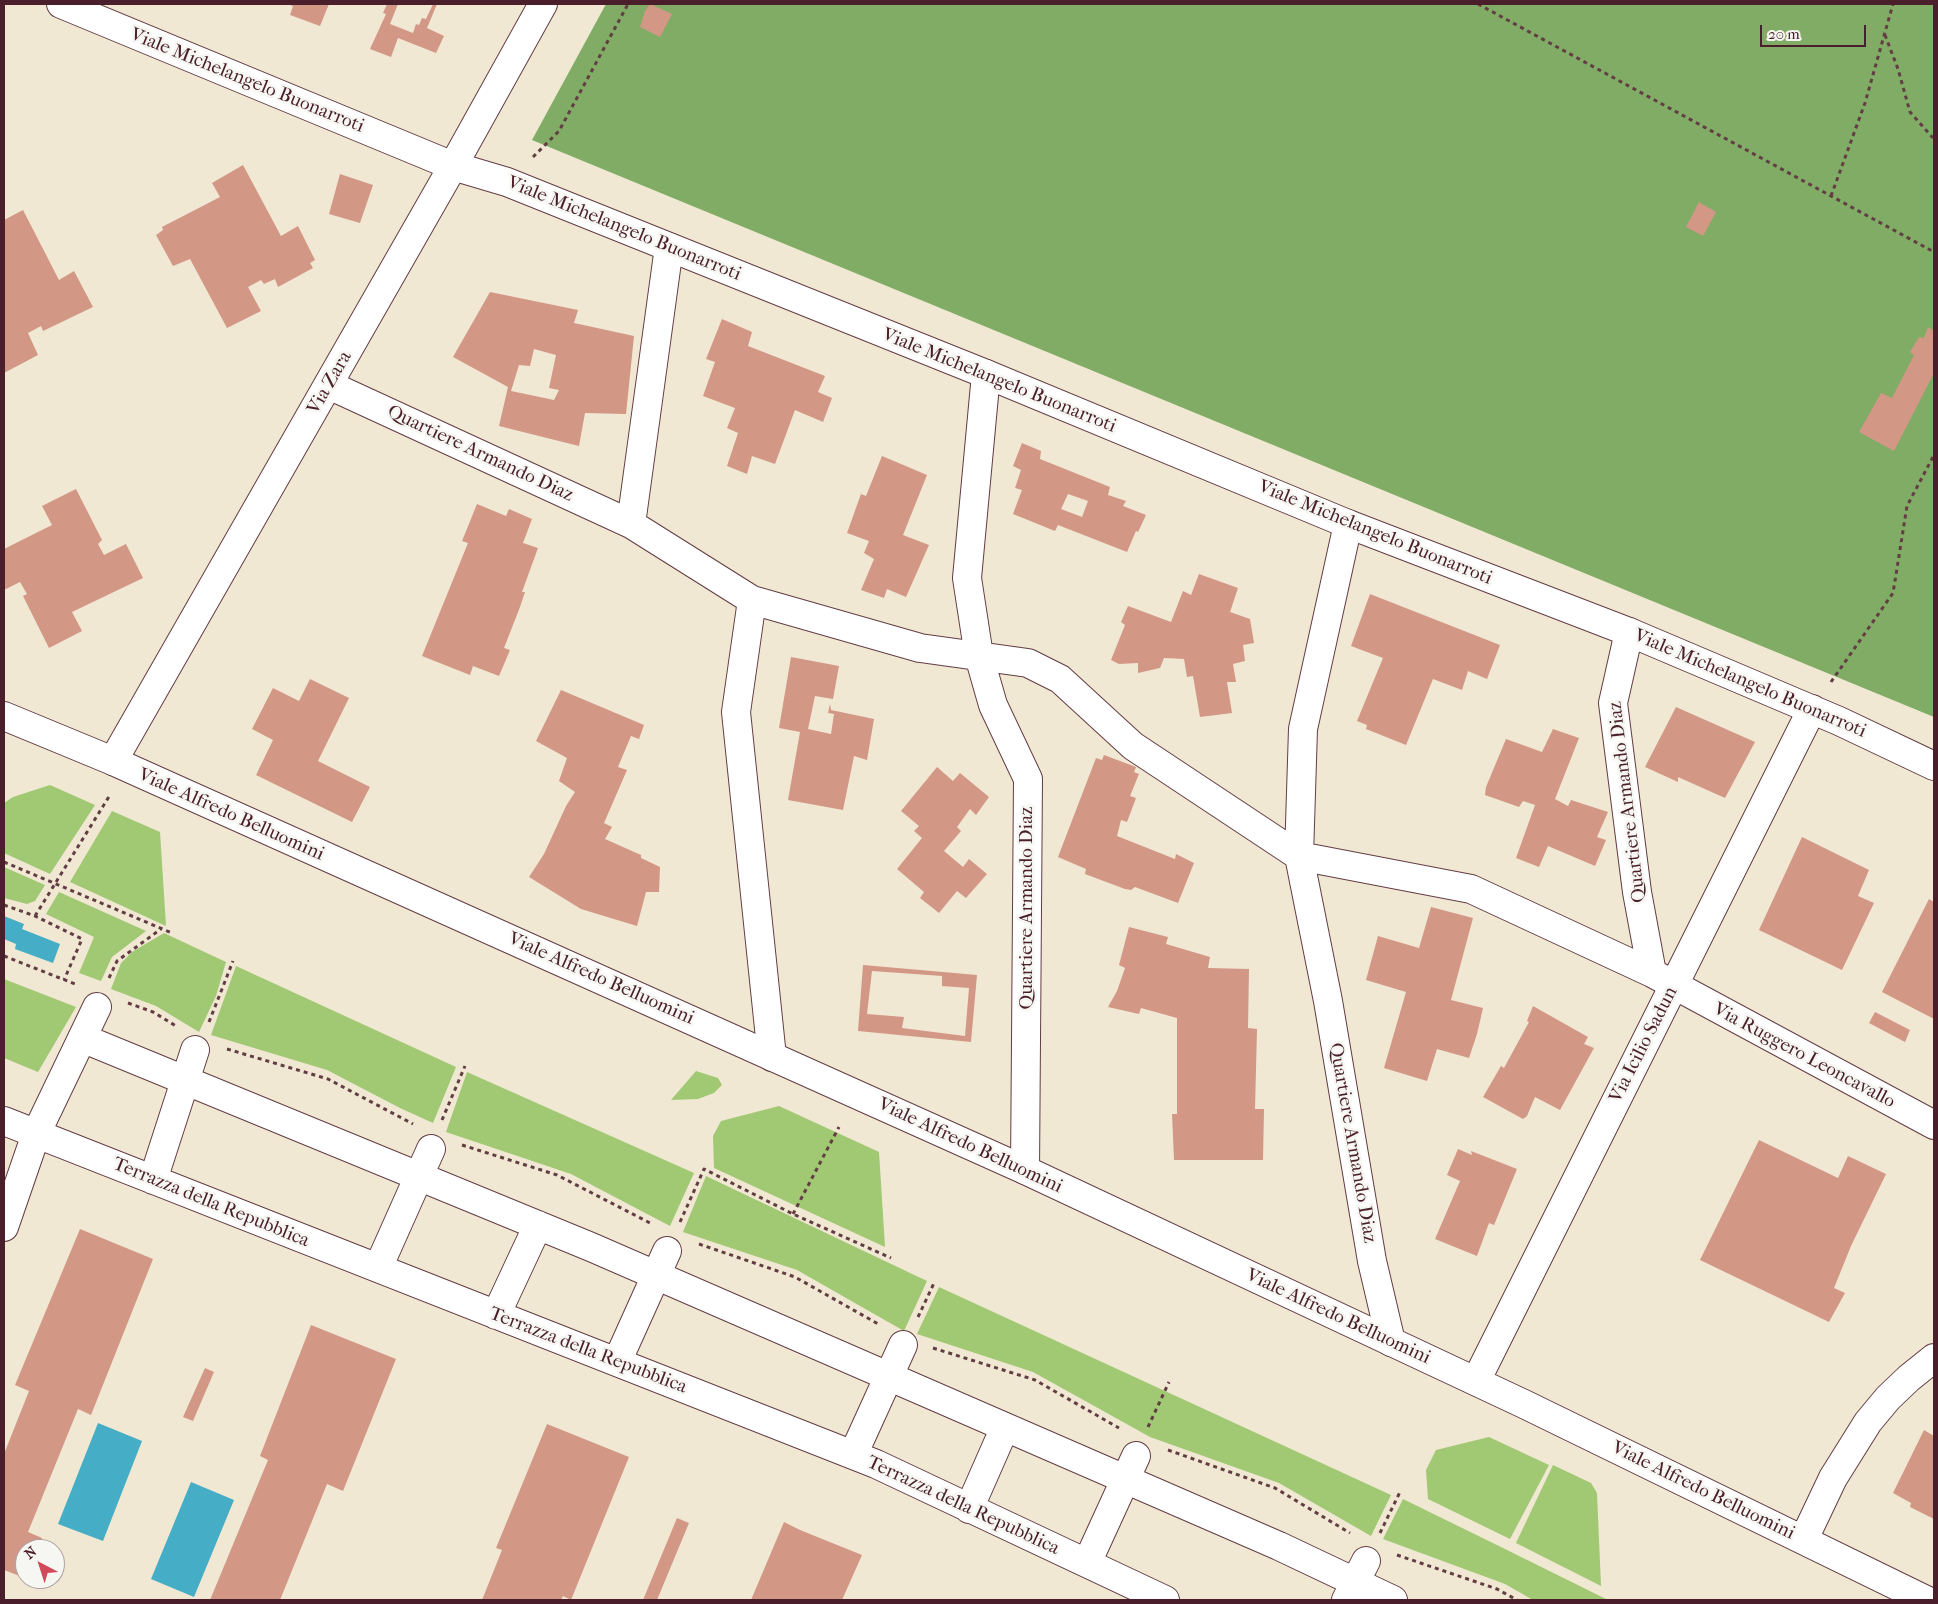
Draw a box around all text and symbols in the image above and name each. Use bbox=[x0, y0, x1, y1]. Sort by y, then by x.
scale bar bbox=[1763, 15, 1869, 47]
street label: Viale Michelangelo Buonarroti bbox=[127, 24, 367, 138]
text: 20 m bbox=[1768, 25, 1800, 43]
street label: Viale Michelangelo Buonarroti bbox=[504, 172, 744, 286]
street label: Viale Michelangelo Buonarroti bbox=[879, 324, 1119, 438]
street label: Via Zara bbox=[303, 347, 357, 419]
street label: Quartiere Armando Diaz bbox=[383, 401, 577, 507]
street label: Viale Michelangelo Buonarroti bbox=[1255, 476, 1495, 590]
street label: Viale Michelangelo Buonarroti bbox=[1630, 625, 1870, 743]
street label: Quartiere Armando Diaz bbox=[1604, 700, 1652, 904]
street label: Viale Alfredo Belluomini bbox=[135, 764, 327, 866]
street label: Quartiere Armando Diaz bbox=[1016, 807, 1038, 1009]
street label: Viale Alfredo Belluomini bbox=[505, 928, 697, 1030]
street label: Via Icilio Sadun bbox=[1605, 983, 1683, 1107]
street label: Via Ruggero Leoncavallo bbox=[1709, 998, 1899, 1114]
street label: Quartiere Armando Diaz bbox=[1323, 1041, 1381, 1245]
street label: Viale Alfredo Belluomini bbox=[874, 1093, 1066, 1199]
street label: Terrazza della Repubblica bbox=[110, 1153, 312, 1253]
street label: Viale Alfredo Belluomini bbox=[1242, 1264, 1434, 1370]
street label: Terrazza della Repubblica bbox=[486, 1303, 690, 1399]
street label: Viale Alfredo Belluomini bbox=[1608, 1437, 1798, 1545]
street label: Terrazza della Repubblica bbox=[863, 1451, 1063, 1561]
north arrow bbox=[15, 1539, 65, 1589]
text: N bbox=[21, 1543, 40, 1563]

